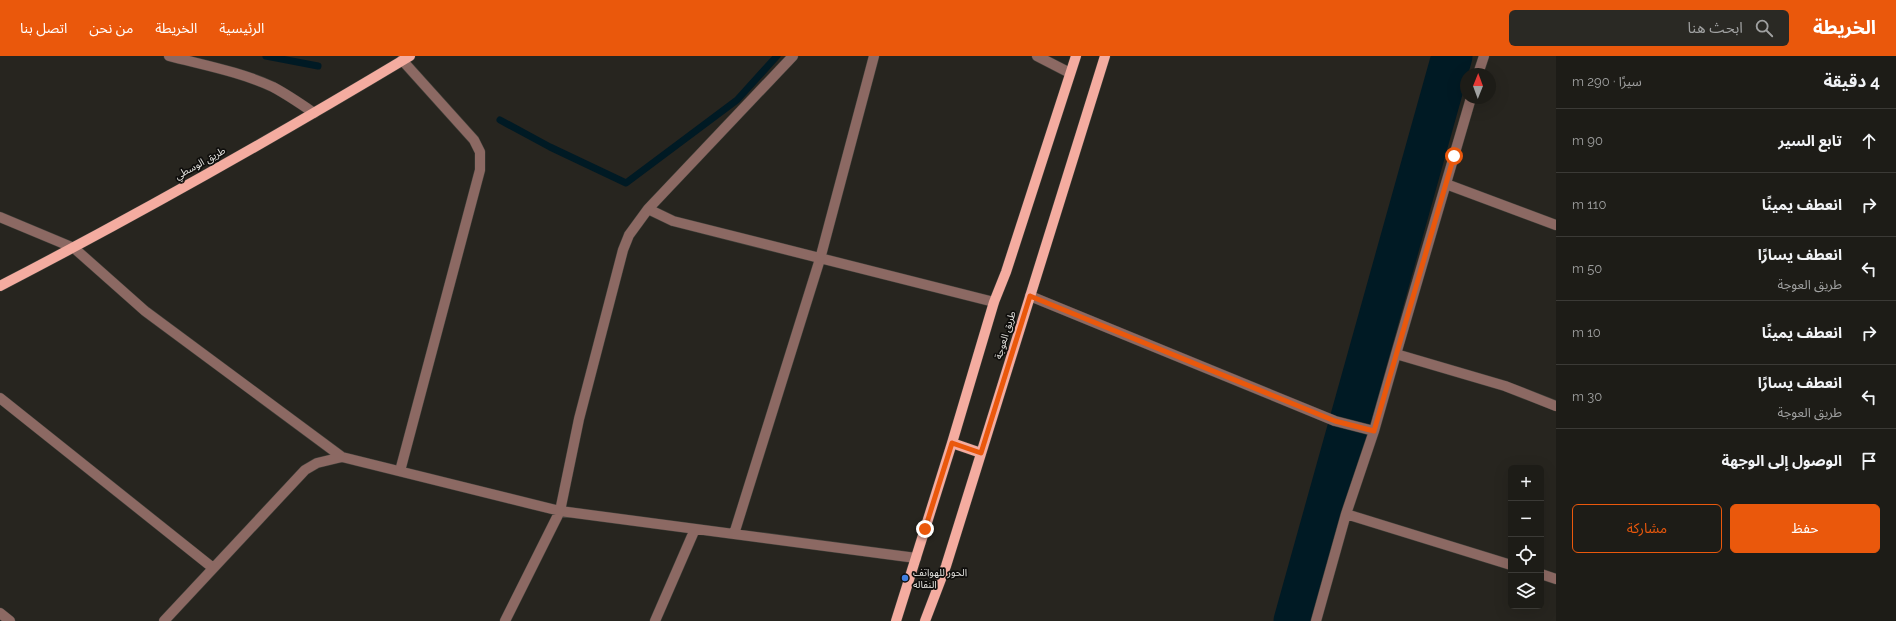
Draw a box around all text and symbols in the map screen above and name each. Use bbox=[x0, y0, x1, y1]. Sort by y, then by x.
search box bbox=[1509, 10, 1789, 46]
text: الخريطة bbox=[1813, 16, 1876, 38]
icon: search bbox=[1753, 17, 1775, 39]
text: ابحث هنا bbox=[1687, 19, 1743, 37]
text: اتصل بنا bbox=[20, 20, 67, 36]
text: من نحن bbox=[89, 20, 133, 36]
text: الخريطة bbox=[155, 20, 197, 36]
text: الرئيسية bbox=[219, 20, 264, 36]
north arrow bbox=[1460, 68, 1496, 104]
text: 4 دقيقة bbox=[1823, 71, 1880, 91]
text: سيرًا · 290 m bbox=[1572, 74, 1642, 89]
icon: ahead bbox=[1858, 130, 1880, 152]
text: تابع السير bbox=[1778, 132, 1842, 150]
text: 90 m bbox=[1572, 133, 1603, 148]
street label: طريق الوسطي bbox=[173, 144, 228, 183]
route start bbox=[1445, 147, 1463, 165]
icon: right bbox=[1858, 194, 1880, 216]
text: انعطف يمينًا bbox=[1762, 196, 1842, 214]
text: 110 m bbox=[1572, 197, 1606, 212]
text: انعطف يسارًا bbox=[1758, 246, 1842, 264]
icon: left bbox=[1858, 258, 1880, 280]
text: 50 m bbox=[1572, 261, 1602, 276]
text: طريق العوجة bbox=[1777, 277, 1842, 292]
street label: طريق العوجة bbox=[992, 309, 1019, 361]
icon: right bbox=[1858, 322, 1880, 344]
text: انعطف يمينًا bbox=[1762, 324, 1842, 342]
text: 10 m bbox=[1572, 325, 1601, 340]
text: انعطف يسارًا bbox=[1758, 374, 1842, 392]
icon: left bbox=[1858, 386, 1880, 408]
text: 30 m bbox=[1572, 389, 1602, 404]
text: طريق العوجة bbox=[1777, 405, 1842, 420]
icon: arrive bbox=[1858, 450, 1880, 472]
text: الوصول إلى الوجهة bbox=[1722, 452, 1842, 470]
map controls bbox=[1508, 465, 1544, 609]
button: + bbox=[1508, 465, 1544, 501]
button: − bbox=[1508, 501, 1544, 537]
button: مشاركة bbox=[1572, 504, 1722, 553]
button: حفظ bbox=[1730, 504, 1880, 553]
route end bbox=[916, 520, 934, 538]
button: locate bbox=[1508, 537, 1544, 573]
place label: الحور للهواتف النقاله bbox=[913, 567, 967, 590]
marker: الحور للهواتف النقاله bbox=[900, 573, 910, 583]
button: layers bbox=[1508, 573, 1544, 609]

